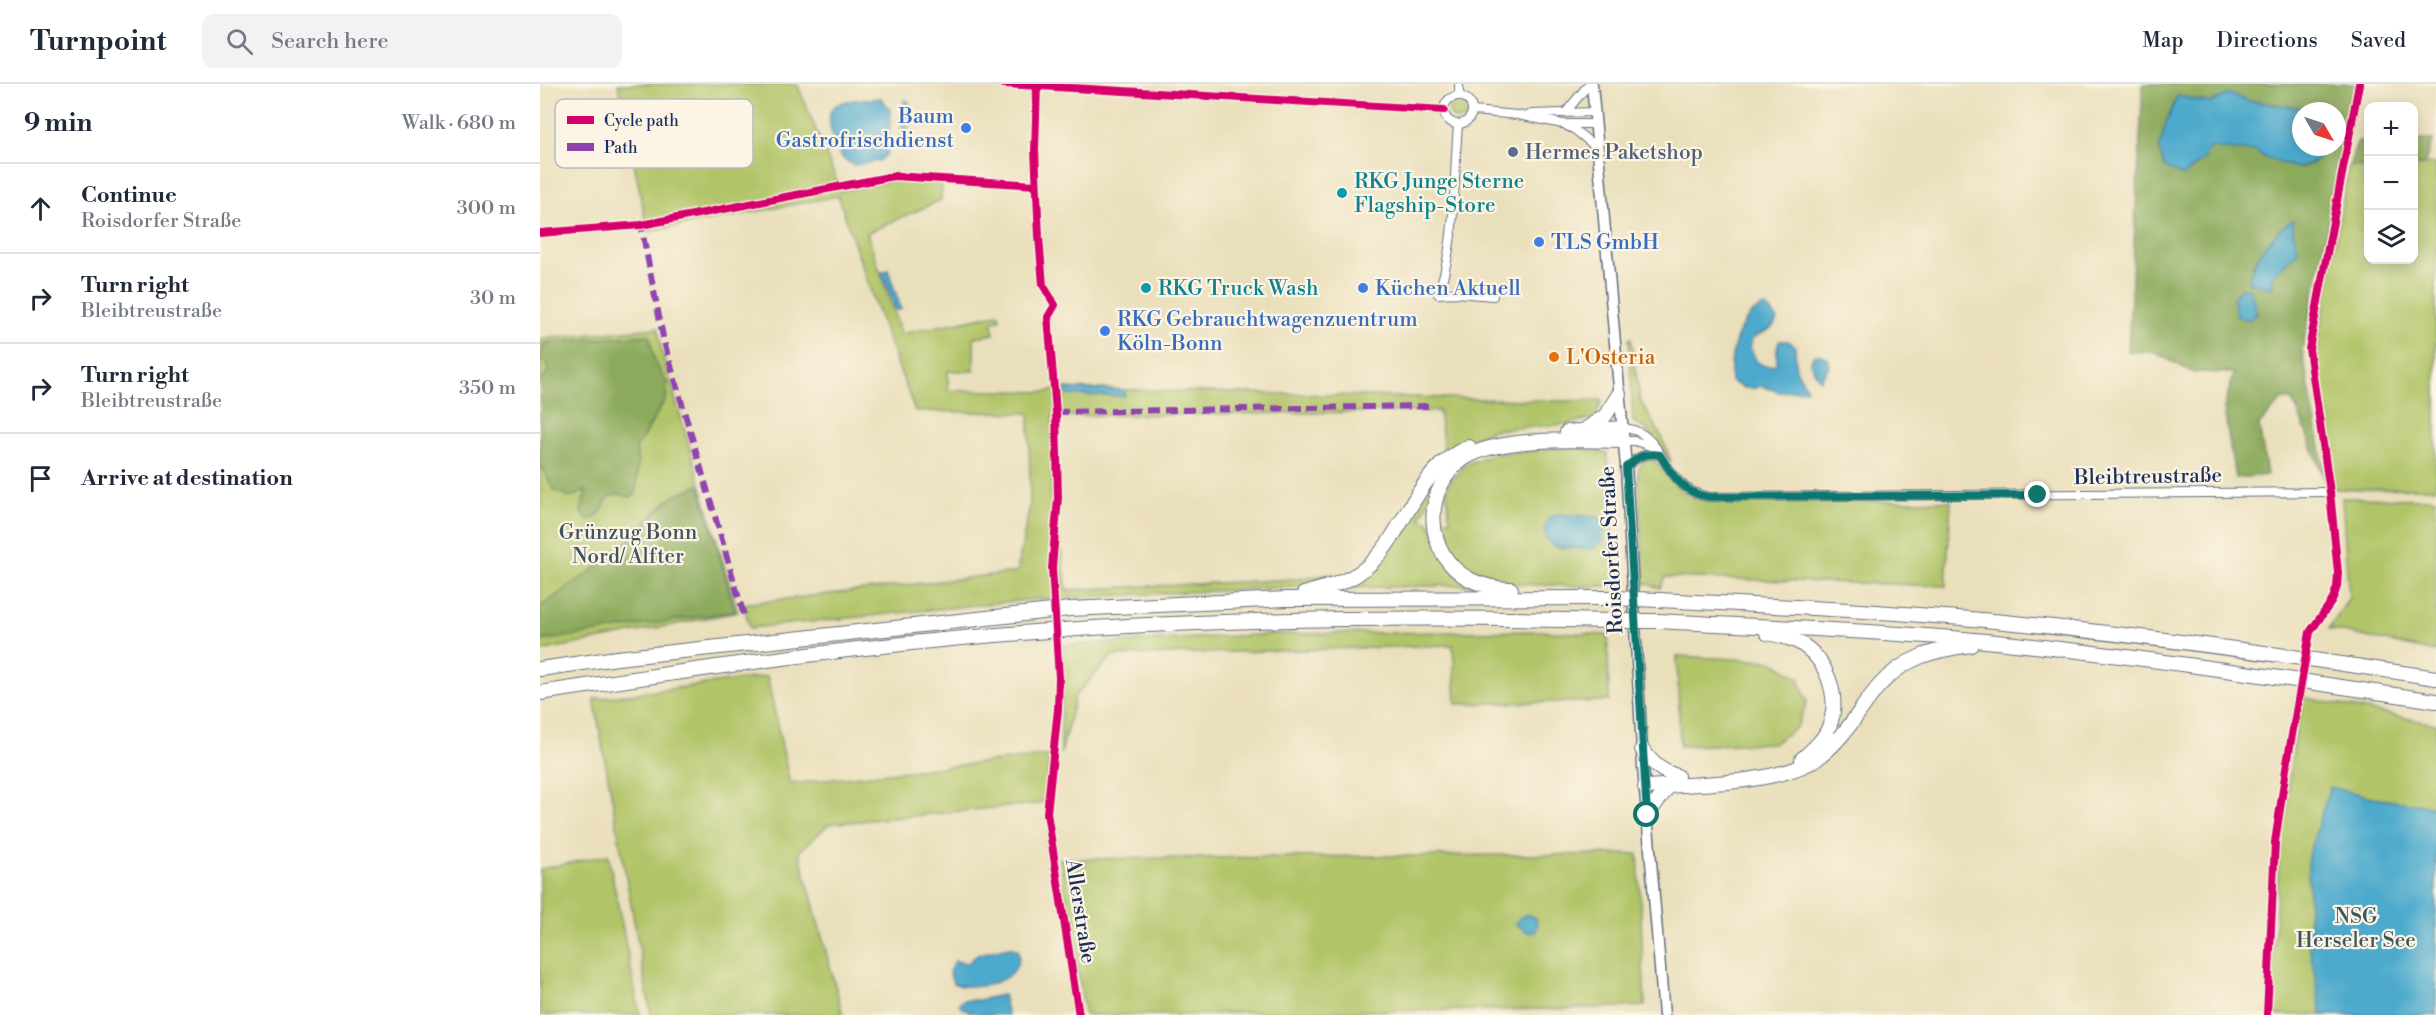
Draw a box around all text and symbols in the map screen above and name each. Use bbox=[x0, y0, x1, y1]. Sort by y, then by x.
search box bbox=[202, 14, 622, 68]
text: Turnpoint bbox=[30, 24, 166, 59]
icon: search bbox=[223, 25, 256, 58]
text: Search here bbox=[271, 28, 389, 55]
text: Map bbox=[2142, 28, 2184, 54]
text: Directions bbox=[2217, 28, 2318, 54]
text: Saved bbox=[2351, 28, 2406, 54]
legend bbox=[555, 99, 753, 168]
north arrow bbox=[2292, 102, 2346, 156]
map controls bbox=[2364, 102, 2418, 264]
button: + bbox=[2364, 102, 2418, 156]
place label: Baum Gastrofrischdienst bbox=[776, 104, 955, 154]
text: 9 min bbox=[24, 107, 92, 139]
text: Walk · 680 m bbox=[402, 111, 516, 136]
text: Cycle path bbox=[604, 111, 679, 131]
marker: Baum Gastrofrischdienst bbox=[959, 121, 973, 135]
text: Path bbox=[604, 138, 638, 158]
place label: Hermes Paketshop bbox=[1525, 140, 1703, 166]
marker: Hermes Paketshop bbox=[1506, 145, 1520, 159]
button: − bbox=[2364, 156, 2418, 210]
place label: RKG Junge Sterne Flagship-Store bbox=[1354, 169, 1524, 219]
text: Continue bbox=[81, 182, 177, 209]
marker: RKG Junge Sterne Flagship-Store bbox=[1335, 186, 1349, 200]
icon: ahead bbox=[24, 192, 57, 225]
text: 300 m bbox=[457, 196, 516, 221]
text: Roisdorfer Straße bbox=[81, 209, 241, 234]
button: layers bbox=[2364, 210, 2418, 264]
place label: TLS GmbH bbox=[1551, 230, 1659, 256]
marker: TLS GmbH bbox=[1532, 235, 1546, 249]
text: Turn right bbox=[81, 272, 189, 299]
place label: RKG Truck Wash bbox=[1158, 276, 1319, 302]
place label: Küchen Aktuell bbox=[1375, 276, 1521, 302]
marker: RKG Truck Wash bbox=[1139, 281, 1153, 295]
marker: Küchen Aktuell bbox=[1356, 281, 1370, 295]
icon: right bbox=[24, 282, 57, 315]
text: 30 m bbox=[470, 286, 516, 311]
text: Bleibtreustraße bbox=[81, 299, 222, 324]
place label: RKG Gebrauchtwagenzuentrum Köln-Bonn bbox=[1117, 307, 1418, 357]
marker: RKG Gebrauchtwagenzuentrum Köln-Bonn bbox=[1098, 324, 1112, 338]
place label: L'Osteria bbox=[1566, 345, 1656, 371]
marker: L'Osteria bbox=[1547, 350, 1561, 364]
text: Turn right bbox=[81, 362, 189, 389]
icon: right bbox=[24, 372, 57, 405]
text: 350 m bbox=[459, 376, 516, 401]
text: Bleibtreustraße bbox=[81, 389, 222, 414]
icon: arrive bbox=[24, 462, 57, 495]
street label: Bleibtreustraße bbox=[2073, 463, 2222, 491]
text: Arrive at destination bbox=[81, 465, 293, 492]
street label: Roisdorfer Straße bbox=[1595, 465, 1629, 635]
route end bbox=[2024, 481, 2050, 507]
park label: Grünzug Bonn Nord/ Alfter bbox=[559, 520, 698, 570]
route start bbox=[1633, 801, 1659, 827]
street label: Allerstraße bbox=[1059, 856, 1101, 965]
park label: NSG Herseler See bbox=[2296, 904, 2416, 954]

